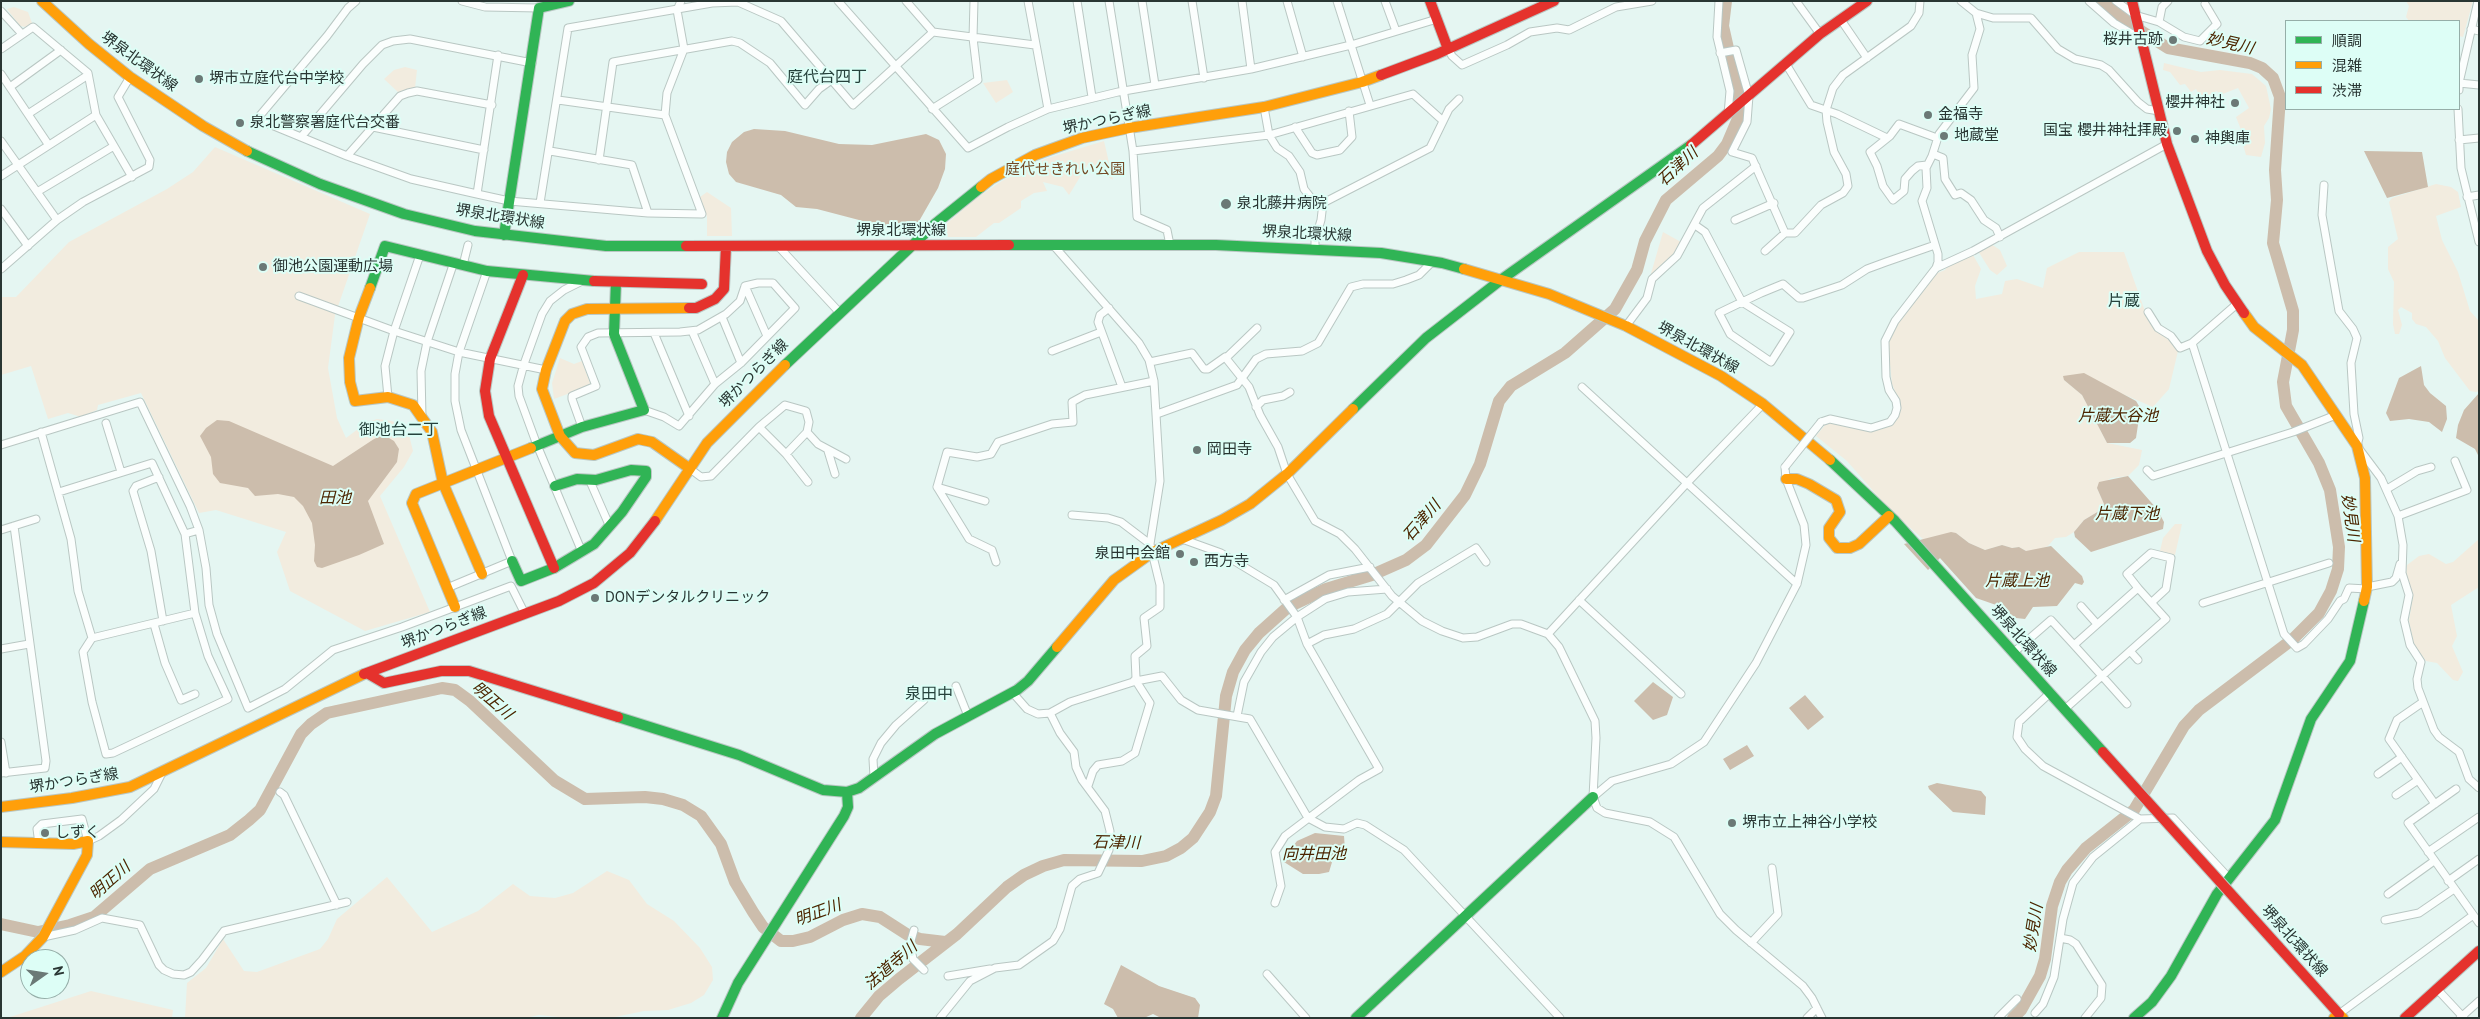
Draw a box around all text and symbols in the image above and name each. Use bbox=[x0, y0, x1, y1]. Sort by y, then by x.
legend bbox=[2285, 20, 2460, 110]
street label: 堺泉北環状線 bbox=[97, 28, 181, 96]
water label: 妙見川 bbox=[2204, 29, 2256, 59]
place label: 桜井古跡 bbox=[2103, 31, 2163, 49]
text: 順調 bbox=[2332, 31, 2362, 50]
marker: 桜井古跡 bbox=[2167, 34, 2179, 46]
text: 混雑 bbox=[2332, 56, 2362, 75]
district label: 庭代台四丁 bbox=[787, 67, 867, 87]
place label: 堺市立庭代台中学校 bbox=[209, 70, 344, 88]
marker: 堺市立庭代台中学校 bbox=[193, 73, 205, 85]
text: 渋滞 bbox=[2332, 81, 2362, 100]
place label: 櫻井神社 bbox=[2165, 94, 2225, 112]
marker: 櫻井神社 bbox=[2229, 97, 2241, 109]
street label: 堺かつらぎ線 bbox=[1061, 102, 1153, 138]
place label: 金福寺 bbox=[1938, 106, 1983, 124]
marker: 金福寺 bbox=[1922, 109, 1934, 121]
place label: 泉北警察署庭代台交番 bbox=[250, 114, 400, 132]
marker: 泉北警察署庭代台交番 bbox=[234, 117, 246, 129]
place label: 国宝 櫻井神社拝殿 bbox=[2043, 122, 2167, 140]
marker: 国宝 櫻井神社拝殿 bbox=[2171, 125, 2183, 137]
place label: 地蔵堂 bbox=[1954, 127, 1999, 145]
marker: 地蔵堂 bbox=[1938, 130, 1950, 142]
place label: 神輿庫 bbox=[2205, 130, 2250, 148]
marker: 神輿庫 bbox=[2189, 133, 2201, 145]
water label: 石津川 bbox=[1654, 144, 1702, 190]
park label: 庭代せきれい公園 bbox=[1005, 161, 1125, 179]
place label: 泉北藤井病院 bbox=[1237, 195, 1327, 213]
marker: 泉北藤井病院 bbox=[1219, 197, 1233, 211]
street label: 堺泉北環状線 bbox=[454, 201, 546, 233]
street label: 堺泉北環状線 bbox=[856, 222, 946, 240]
street label: 堺泉北環状線 bbox=[1262, 223, 1352, 245]
place label: 御池公園運動広場 bbox=[273, 258, 393, 276]
marker: 御池公園運動広場 bbox=[257, 261, 269, 273]
district label: 片蔵 bbox=[2108, 291, 2140, 311]
street label: 堺泉北環状線 bbox=[1654, 318, 1742, 378]
street label: 堺かつらぎ線 bbox=[716, 336, 792, 412]
water label: 片蔵大谷池 bbox=[2078, 406, 2158, 426]
district label: 御池台二丁 bbox=[359, 420, 439, 440]
place label: 岡田寺 bbox=[1207, 441, 1252, 459]
marker: 岡田寺 bbox=[1191, 444, 1203, 456]
water label: 田池 bbox=[319, 488, 351, 508]
water label: 妙見川 bbox=[2337, 493, 2363, 543]
water label: 石津川 bbox=[1399, 497, 1445, 545]
water label: 片蔵下池 bbox=[2095, 504, 2159, 524]
place label: 泉田中会館 bbox=[1095, 545, 1170, 563]
marker: 泉田中会館 bbox=[1174, 548, 1186, 560]
place label: 西方寺 bbox=[1204, 553, 1249, 571]
marker: 西方寺 bbox=[1188, 556, 1200, 568]
water label: 片蔵上池 bbox=[1985, 571, 2049, 591]
place label: DONデンタルクリニック bbox=[605, 589, 770, 607]
marker: DONデンタルクリニック bbox=[589, 592, 601, 604]
street label: 堺泉北環状線 bbox=[1986, 602, 2060, 680]
street label: 堺かつらぎ線 bbox=[399, 603, 489, 653]
water label: 明正川 bbox=[468, 678, 516, 724]
district label: 泉田中 bbox=[905, 684, 953, 704]
street label: 堺かつらぎ線 bbox=[28, 765, 120, 797]
place label: 堺市立上神谷小学校 bbox=[1742, 814, 1877, 832]
marker: 堺市立上神谷小学校 bbox=[1726, 817, 1738, 829]
place label: しずく bbox=[55, 824, 100, 842]
marker: しずく bbox=[39, 827, 51, 839]
water label: 石津川 bbox=[1092, 833, 1140, 853]
water label: 向井田池 bbox=[1282, 844, 1346, 864]
water label: 明正川 bbox=[86, 858, 134, 904]
water label: 明正川 bbox=[792, 896, 844, 930]
street label: 堺泉北環状線 bbox=[2257, 902, 2331, 980]
water label: 妙見川 bbox=[2021, 903, 2047, 953]
water label: 法道寺川 bbox=[861, 938, 921, 994]
north arrow bbox=[20, 949, 70, 999]
text: N bbox=[49, 964, 68, 977]

